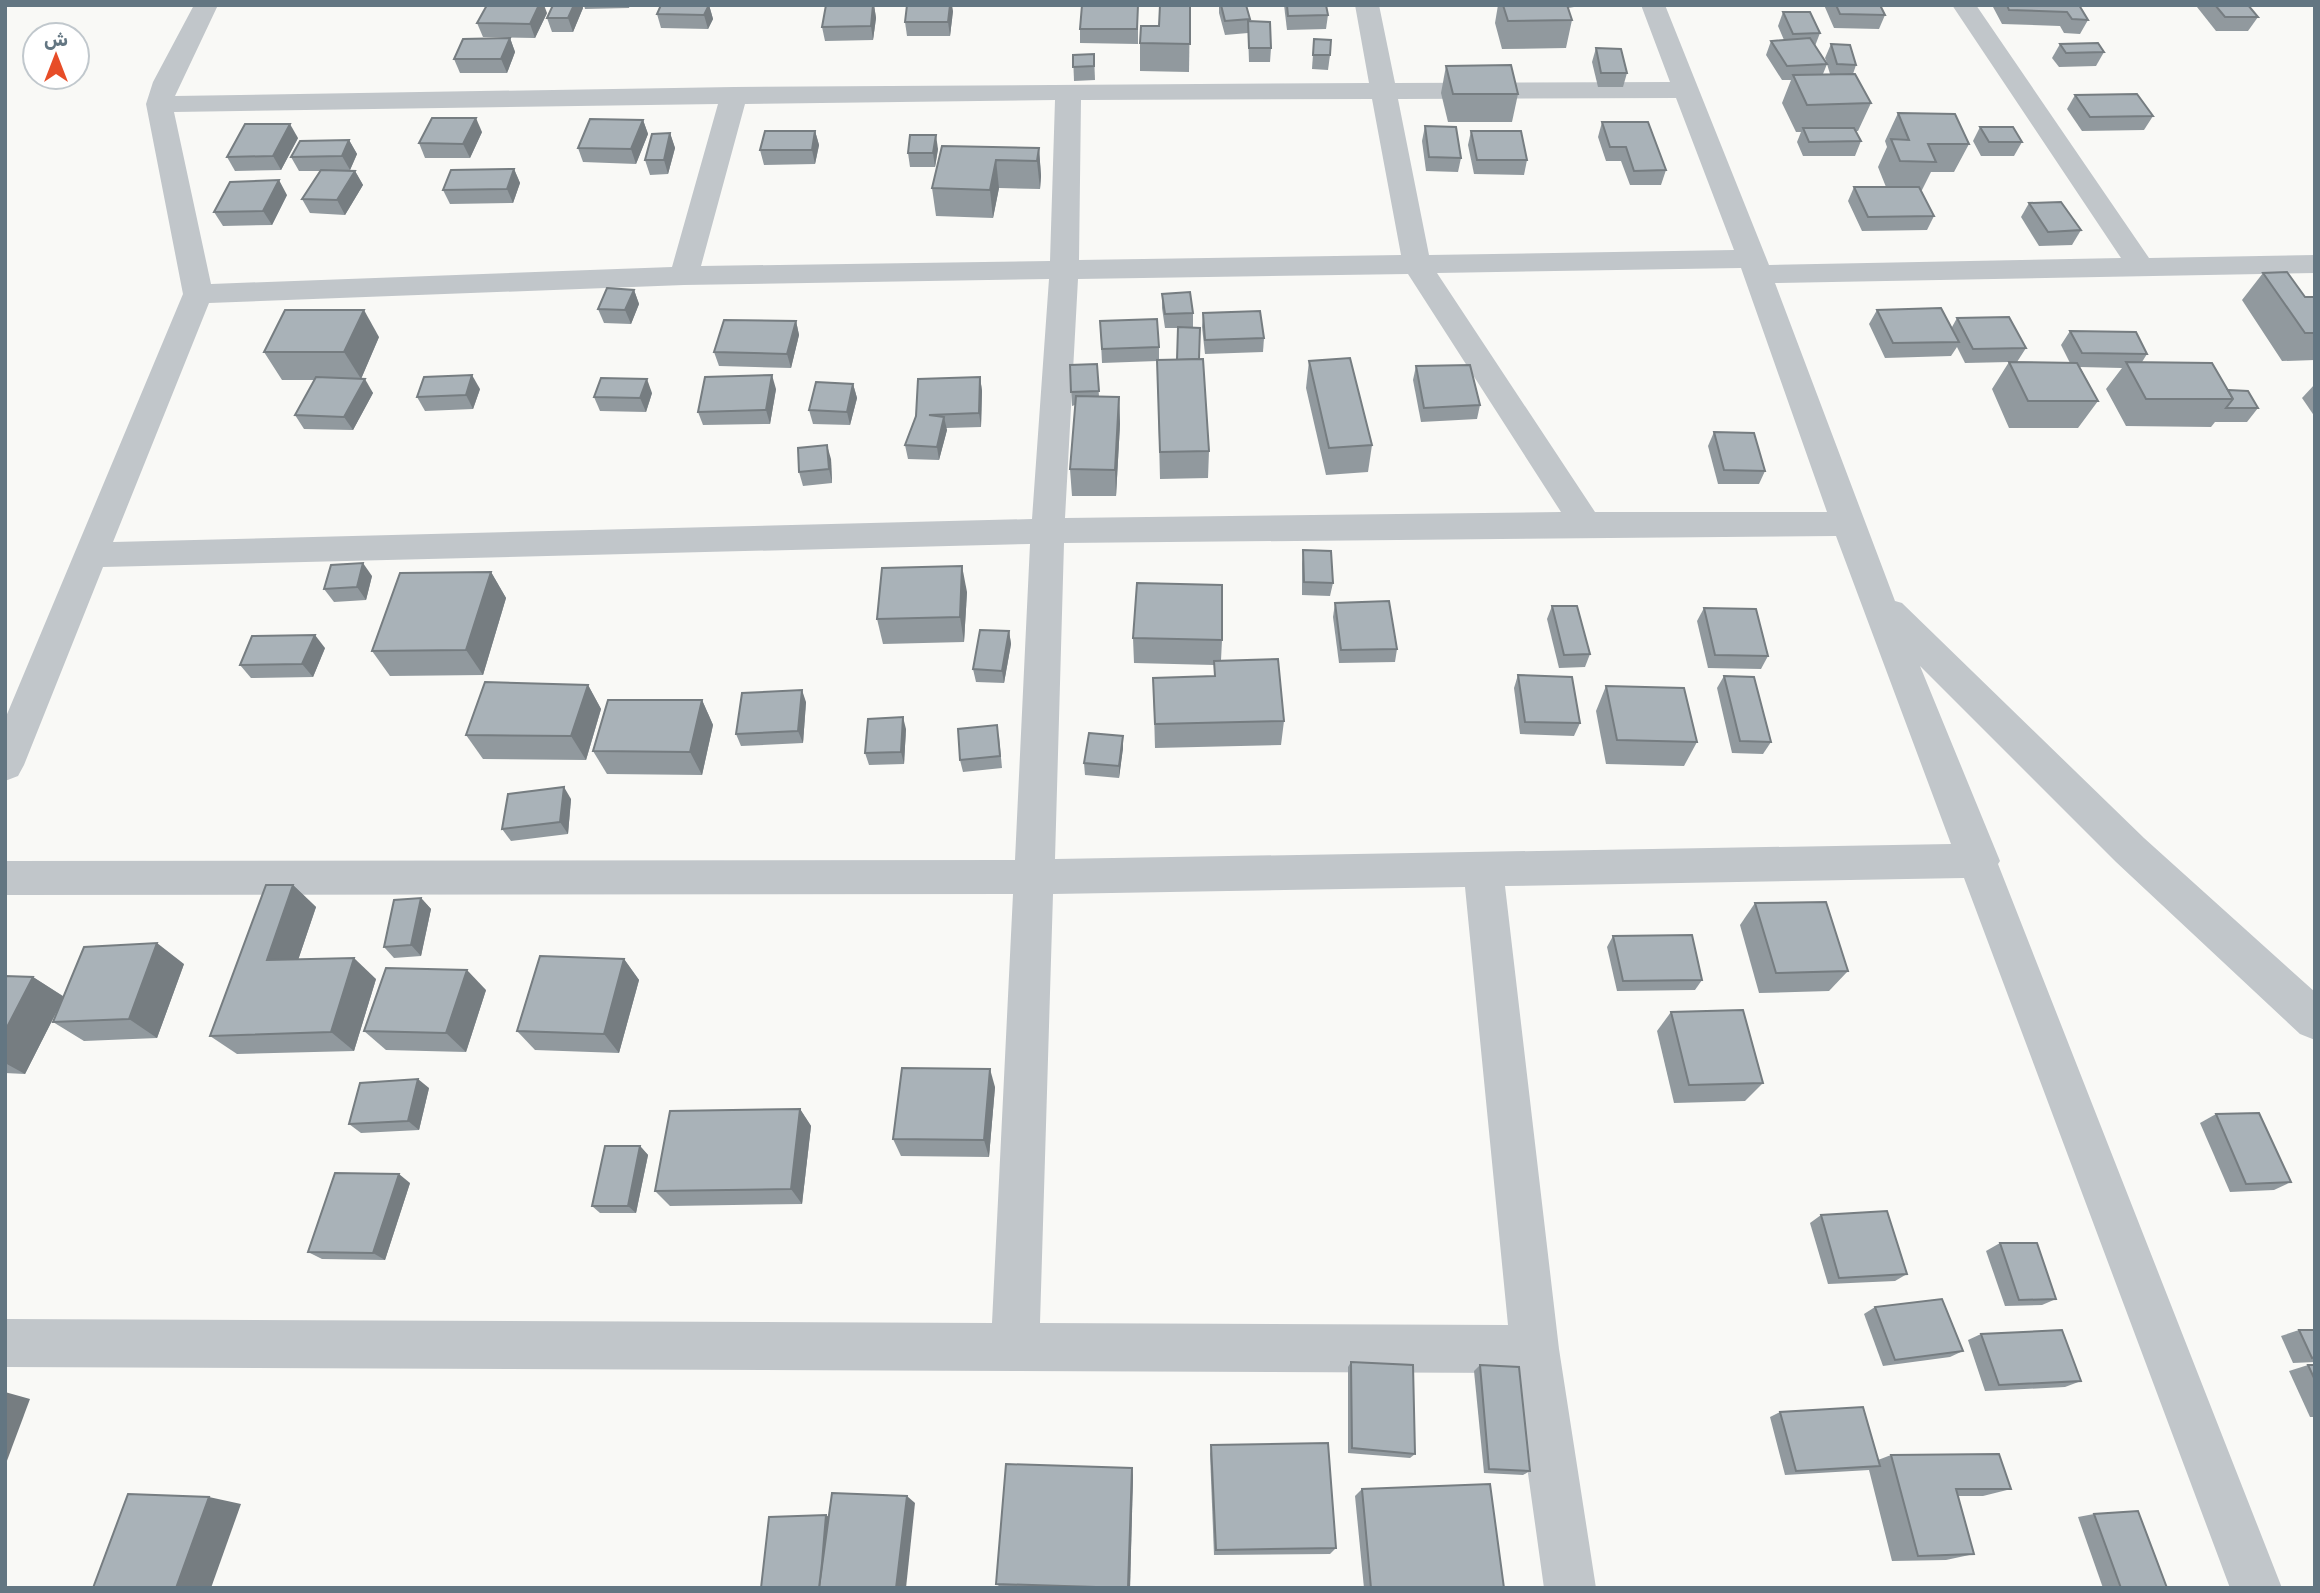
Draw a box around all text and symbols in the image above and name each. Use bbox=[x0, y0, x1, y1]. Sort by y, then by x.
north arrow bbox=[21, 21, 91, 91]
text: ش bbox=[44, 28, 68, 51]

